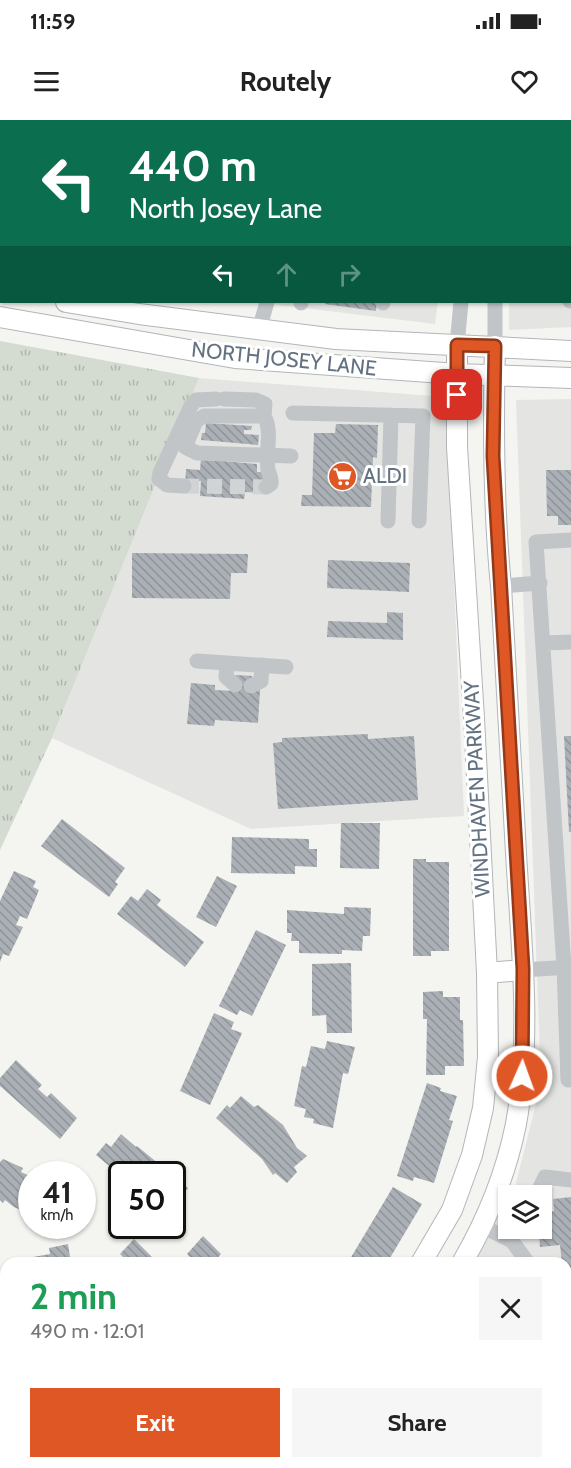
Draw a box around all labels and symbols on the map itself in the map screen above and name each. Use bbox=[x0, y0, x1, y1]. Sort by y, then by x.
street label: NORTH JOSEY LANE bbox=[190, 336, 378, 381]
pin bbox=[431, 369, 482, 420]
supermarket icon: ALDI bbox=[326, 460, 358, 492]
place label: ALDI bbox=[363, 463, 407, 488]
street label: WINDHAVEN PARKWAY bbox=[458, 679, 495, 898]
position arrow bbox=[490, 1044, 554, 1108]
speed limit sign: 50 bbox=[108, 1161, 186, 1239]

